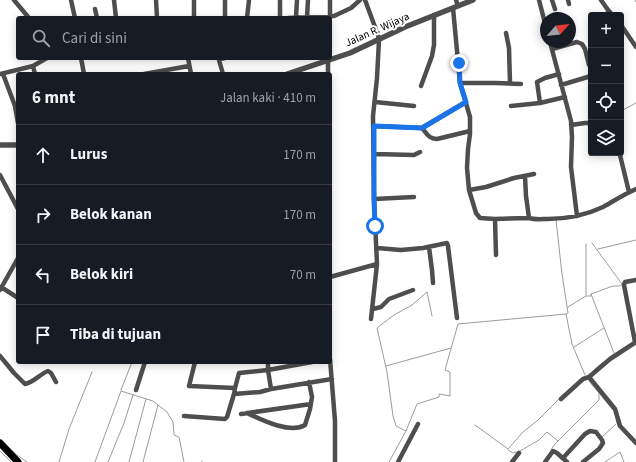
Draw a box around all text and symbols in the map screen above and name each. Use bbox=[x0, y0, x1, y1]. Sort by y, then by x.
street label: Jalan R. Wijaya bbox=[343, 9, 412, 50]
north arrow bbox=[540, 12, 576, 48]
map controls bbox=[588, 12, 624, 156]
button: + bbox=[588, 12, 624, 48]
search box bbox=[16, 16, 332, 60]
icon: search bbox=[30, 27, 52, 49]
text: Cari di sini bbox=[62, 28, 127, 49]
button: − bbox=[588, 48, 624, 84]
route end bbox=[450, 54, 468, 72]
button: locate bbox=[588, 84, 624, 120]
text: 6 mnt bbox=[32, 86, 75, 110]
text: Jalan kaki · 410 m bbox=[220, 89, 316, 107]
button: layers bbox=[588, 120, 624, 156]
icon: ahead bbox=[32, 144, 54, 166]
text: Lurus bbox=[70, 144, 107, 165]
text: 170 m bbox=[283, 146, 316, 164]
icon: right bbox=[32, 204, 54, 226]
text: Belok kanan bbox=[70, 204, 152, 225]
text: 170 m bbox=[283, 206, 316, 224]
route start bbox=[366, 217, 384, 235]
icon: left bbox=[32, 264, 54, 286]
text: Belok kiri bbox=[70, 264, 133, 285]
text: 70 m bbox=[290, 266, 316, 284]
icon: arrive bbox=[32, 324, 54, 346]
text: Tiba di tujuan bbox=[70, 324, 161, 345]

